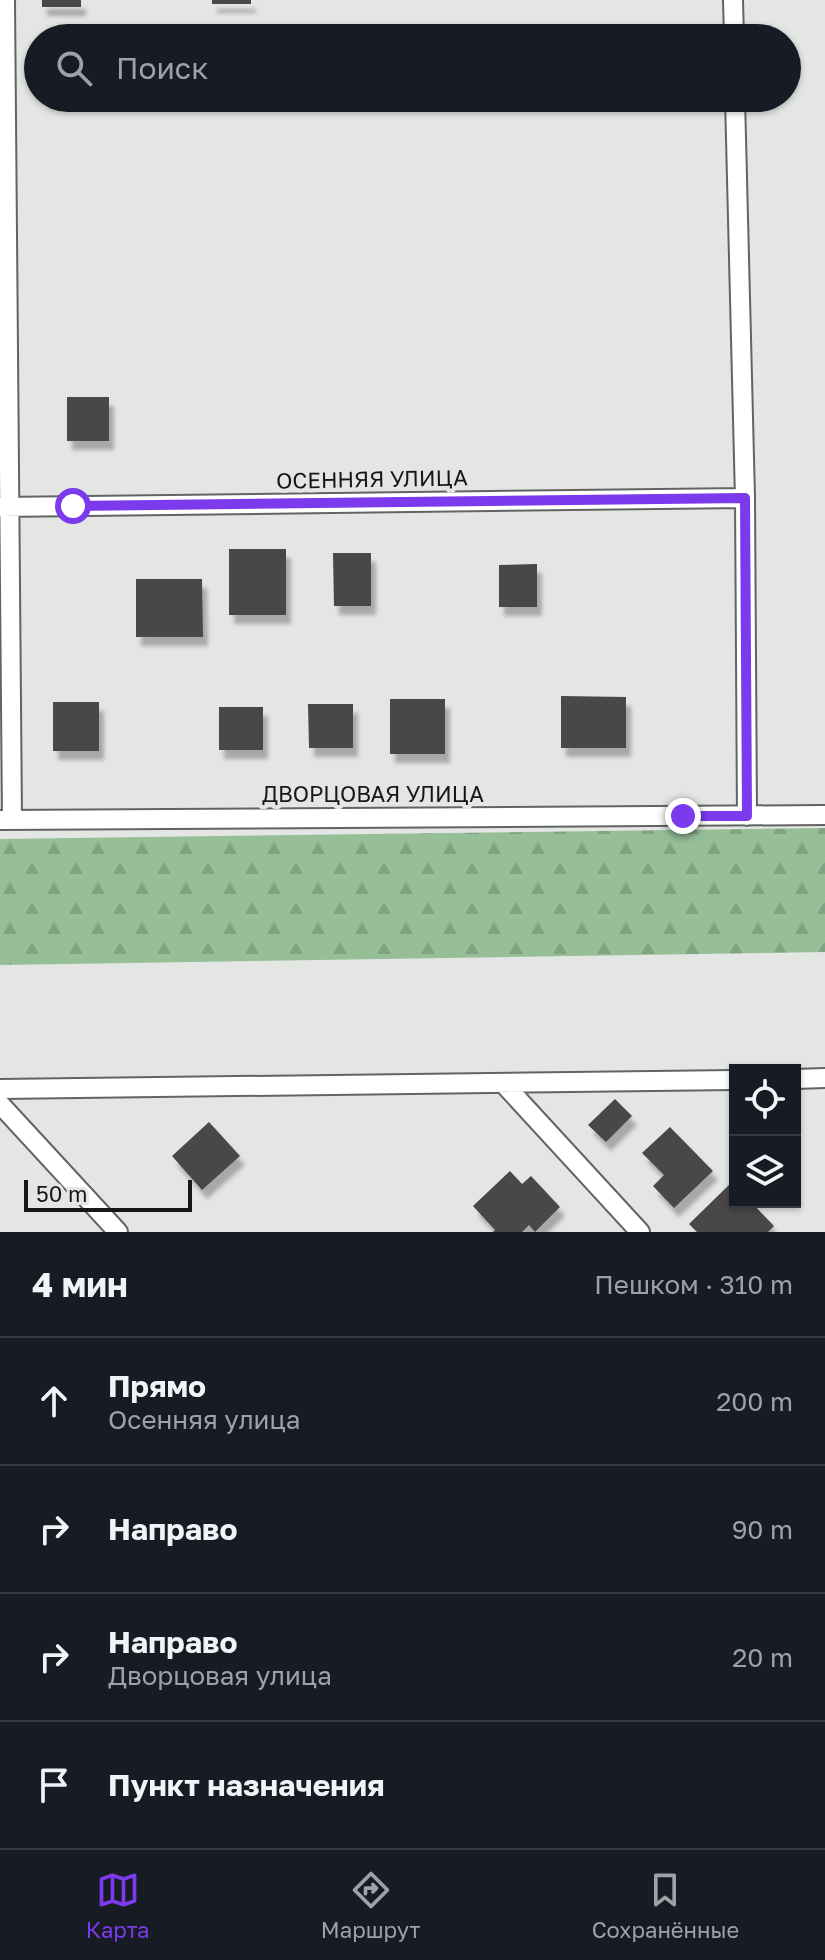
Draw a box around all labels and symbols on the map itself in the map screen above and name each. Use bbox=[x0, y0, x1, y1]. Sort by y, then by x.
street label: ОСЕННЯЯ УЛИЦА bbox=[276, 463, 468, 494]
route start bbox=[55, 488, 91, 524]
street label: ДВОРЦОВАЯ УЛИЦА bbox=[262, 780, 484, 807]
route end bbox=[665, 798, 701, 834]
scale bar bbox=[24, 1176, 192, 1212]

